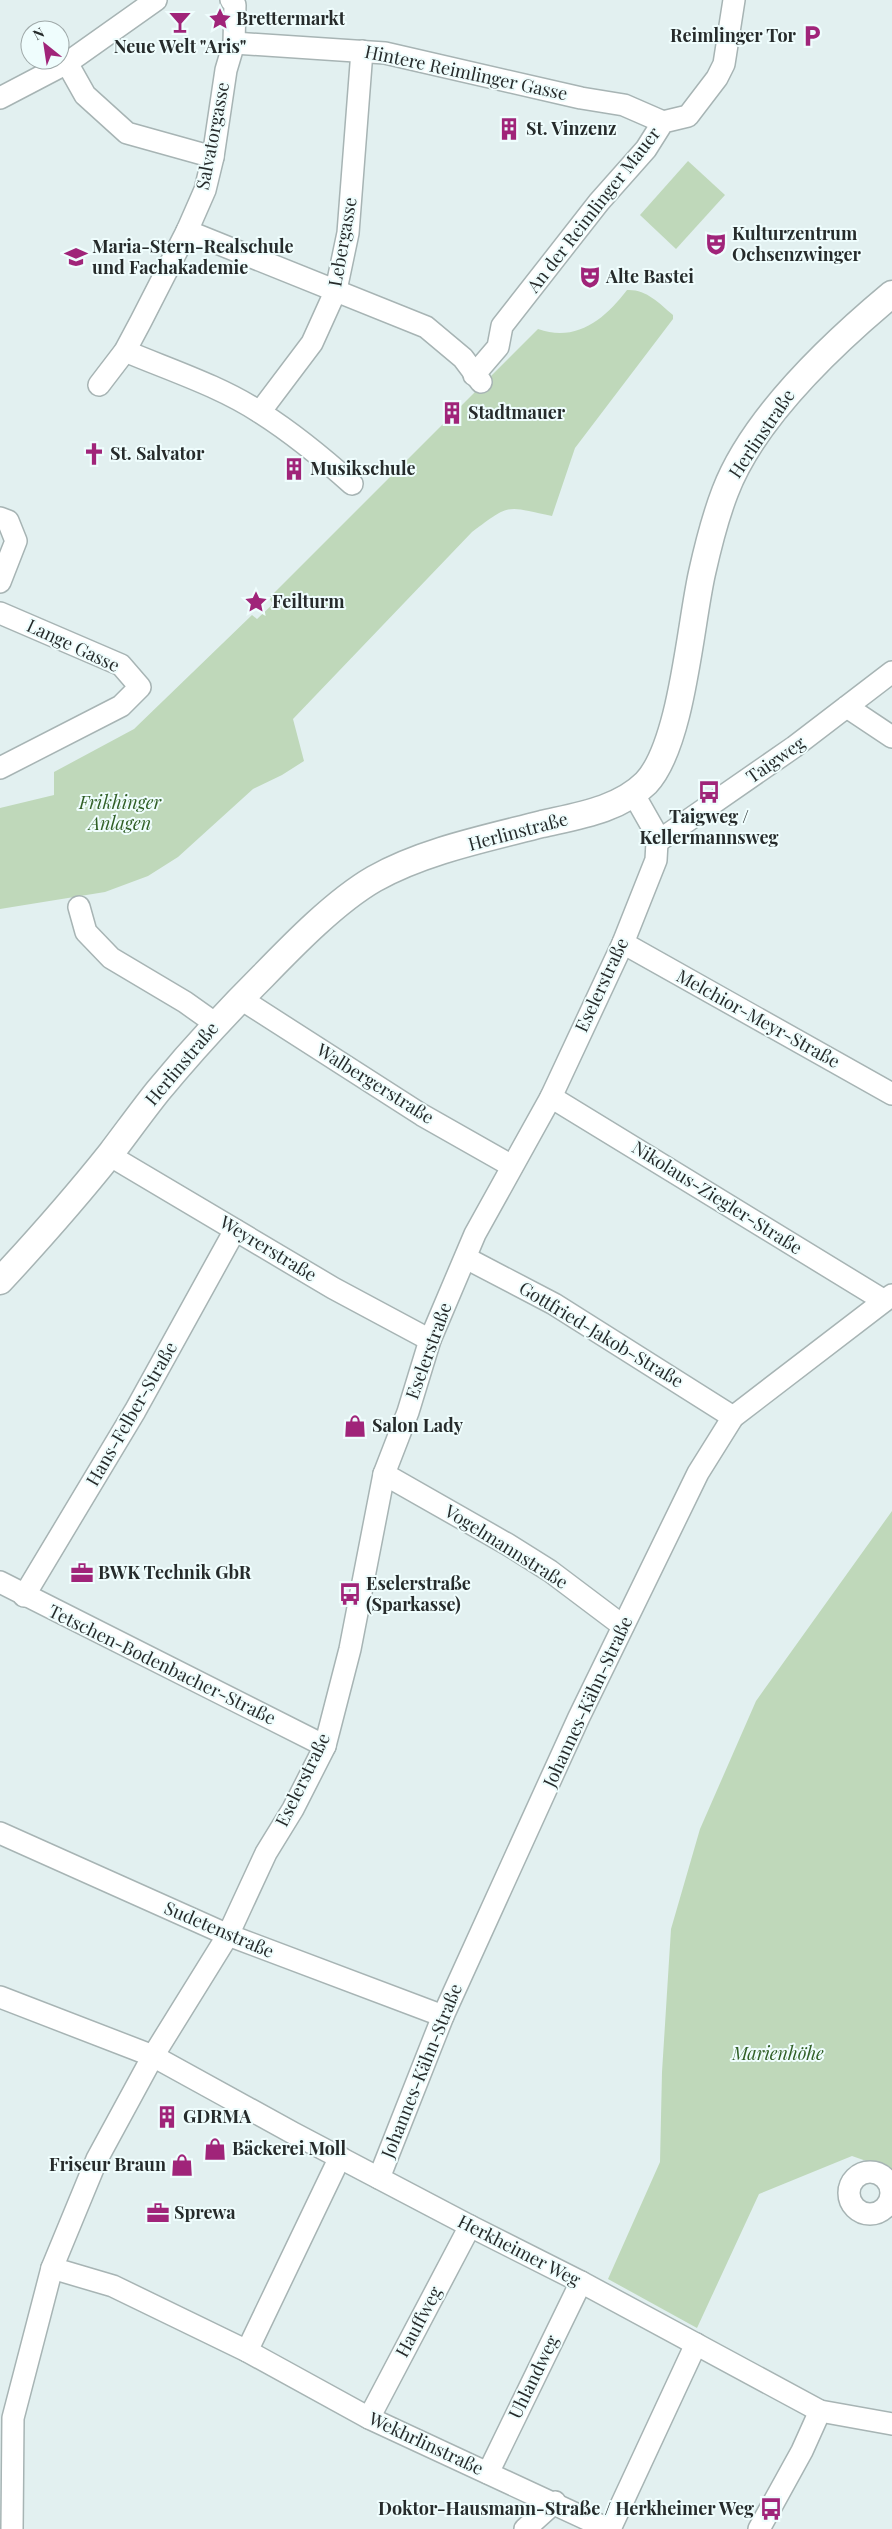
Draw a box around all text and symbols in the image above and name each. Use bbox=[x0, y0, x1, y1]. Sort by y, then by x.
place icon: Brettermarkt bbox=[207, 6, 233, 32]
place label: Brettermarkt bbox=[236, 6, 346, 30]
bar icon: Neue Welt "Aris" bbox=[167, 9, 193, 35]
north arrow bbox=[20, 20, 70, 70]
text: N bbox=[29, 23, 47, 44]
place label: Reimlinger Tor bbox=[670, 23, 797, 47]
parking icon: Reimlinger Tor bbox=[799, 23, 825, 49]
place label: Neue Welt "Aris" bbox=[114, 34, 246, 58]
street label: Hintere Reimlinger Gasse bbox=[363, 39, 570, 105]
street label: Salvatorgasse bbox=[190, 80, 234, 192]
building icon: St. Vinzenz bbox=[496, 116, 522, 142]
place label: St. Vinzenz bbox=[526, 116, 617, 140]
street label: An der Reimlinger Mauer bbox=[520, 122, 665, 298]
street label: Lebergasse bbox=[322, 195, 362, 288]
place label: Kulturzentrum Ochsenzwinger bbox=[732, 221, 861, 266]
theatre icon: Kulturzentrum Ochsenzwinger bbox=[703, 231, 729, 257]
place label: Maria-Stern-Realschule und Fachakademie bbox=[92, 234, 294, 279]
school or university icon: Maria-Stern-Realschule und Fachakademie bbox=[63, 244, 89, 270]
theatre icon: Alte Bastei bbox=[577, 264, 603, 290]
place label: Alte Bastei bbox=[605, 264, 694, 288]
street label: Herlinstraße bbox=[723, 384, 800, 483]
building icon: Stadtmauer bbox=[439, 400, 465, 426]
place label: Stadtmauer bbox=[468, 400, 566, 424]
church icon: St. Salvator bbox=[81, 441, 107, 467]
place label: St. Salvator bbox=[110, 441, 205, 465]
building icon: Musikschule bbox=[281, 456, 307, 482]
place label: Musikschule bbox=[310, 456, 415, 480]
place icon: Feilturm bbox=[243, 589, 269, 615]
place label: Feilturm bbox=[272, 589, 345, 613]
street label: Lange Gasse bbox=[23, 613, 124, 677]
street label: Taigweg bbox=[741, 730, 810, 788]
bus stop icon: Taigweg / Kellermannsweg bbox=[696, 779, 722, 805]
park label: Frikhinger Anlagen bbox=[78, 790, 162, 835]
place label: Taigweg / Kellermannsweg bbox=[639, 804, 779, 849]
street label: Herlinstraße bbox=[465, 806, 570, 856]
street label: Eselerstraße bbox=[569, 934, 633, 1036]
street label: Melchior-Meyr-Straße bbox=[673, 963, 844, 1073]
street label: Herlinstraße bbox=[139, 1016, 223, 1110]
street label: Walbergerstraße bbox=[311, 1037, 439, 1129]
street label: Nikolaus-Ziegler-Straße bbox=[628, 1135, 807, 1259]
street label: Weyrerstraße bbox=[215, 1209, 321, 1286]
street label: Gottfried-Jakob-Straße bbox=[515, 1276, 688, 1393]
street label: Eselerstraße bbox=[399, 1299, 457, 1402]
street label: Hans-Felber-Straße bbox=[80, 1337, 182, 1490]
shop icon: Salon Lady bbox=[342, 1413, 368, 1439]
place label: Salon Lady bbox=[372, 1413, 464, 1437]
street label: Vogelmannstraße bbox=[439, 1498, 573, 1594]
office icon: BWK Technik GbR bbox=[69, 1560, 95, 1586]
place label: BWK Technik GbR bbox=[98, 1560, 252, 1584]
place label: Eselerstraße (Sparkasse) bbox=[366, 1571, 471, 1616]
bus stop icon: Eselerstraße (Sparkasse) bbox=[337, 1581, 363, 1607]
street label: Tetschen-Bodenbacher-Straße bbox=[45, 1599, 280, 1730]
street label: Johannes-Kähn-Straße bbox=[536, 1612, 637, 1792]
street label: Eselerstraße bbox=[269, 1729, 335, 1830]
street label: Sudetenstraße bbox=[161, 1895, 278, 1963]
street label: Johannes-Kähn-Straße bbox=[375, 1980, 467, 2162]
park label: Marienhöhe bbox=[731, 2041, 824, 2065]
building icon: GDRMA bbox=[154, 2104, 180, 2130]
place label: GDRMA bbox=[183, 2104, 252, 2128]
shop icon: Bäckerei Moll bbox=[202, 2136, 228, 2162]
place label: Bäckerei Moll bbox=[232, 2136, 347, 2160]
place label: Friseur Braun bbox=[49, 2152, 166, 2176]
shop icon: Friseur Braun bbox=[169, 2152, 195, 2178]
office icon: Sprewa bbox=[145, 2200, 171, 2226]
place label: Sprewa bbox=[174, 2200, 236, 2224]
street label: Herkheimer Weg bbox=[454, 2209, 585, 2292]
street label: Hauffweg bbox=[389, 2281, 447, 2361]
street label: Uhlandweg bbox=[503, 2330, 564, 2422]
street label: Wekhrlinstraße bbox=[364, 2406, 488, 2480]
place label: Doktor-Hausmann-Straße / Herkheimer Weg bbox=[378, 2496, 754, 2520]
bus stop icon: Doktor-Hausmann-Straße / Herkheimer Weg bbox=[758, 2496, 784, 2522]

